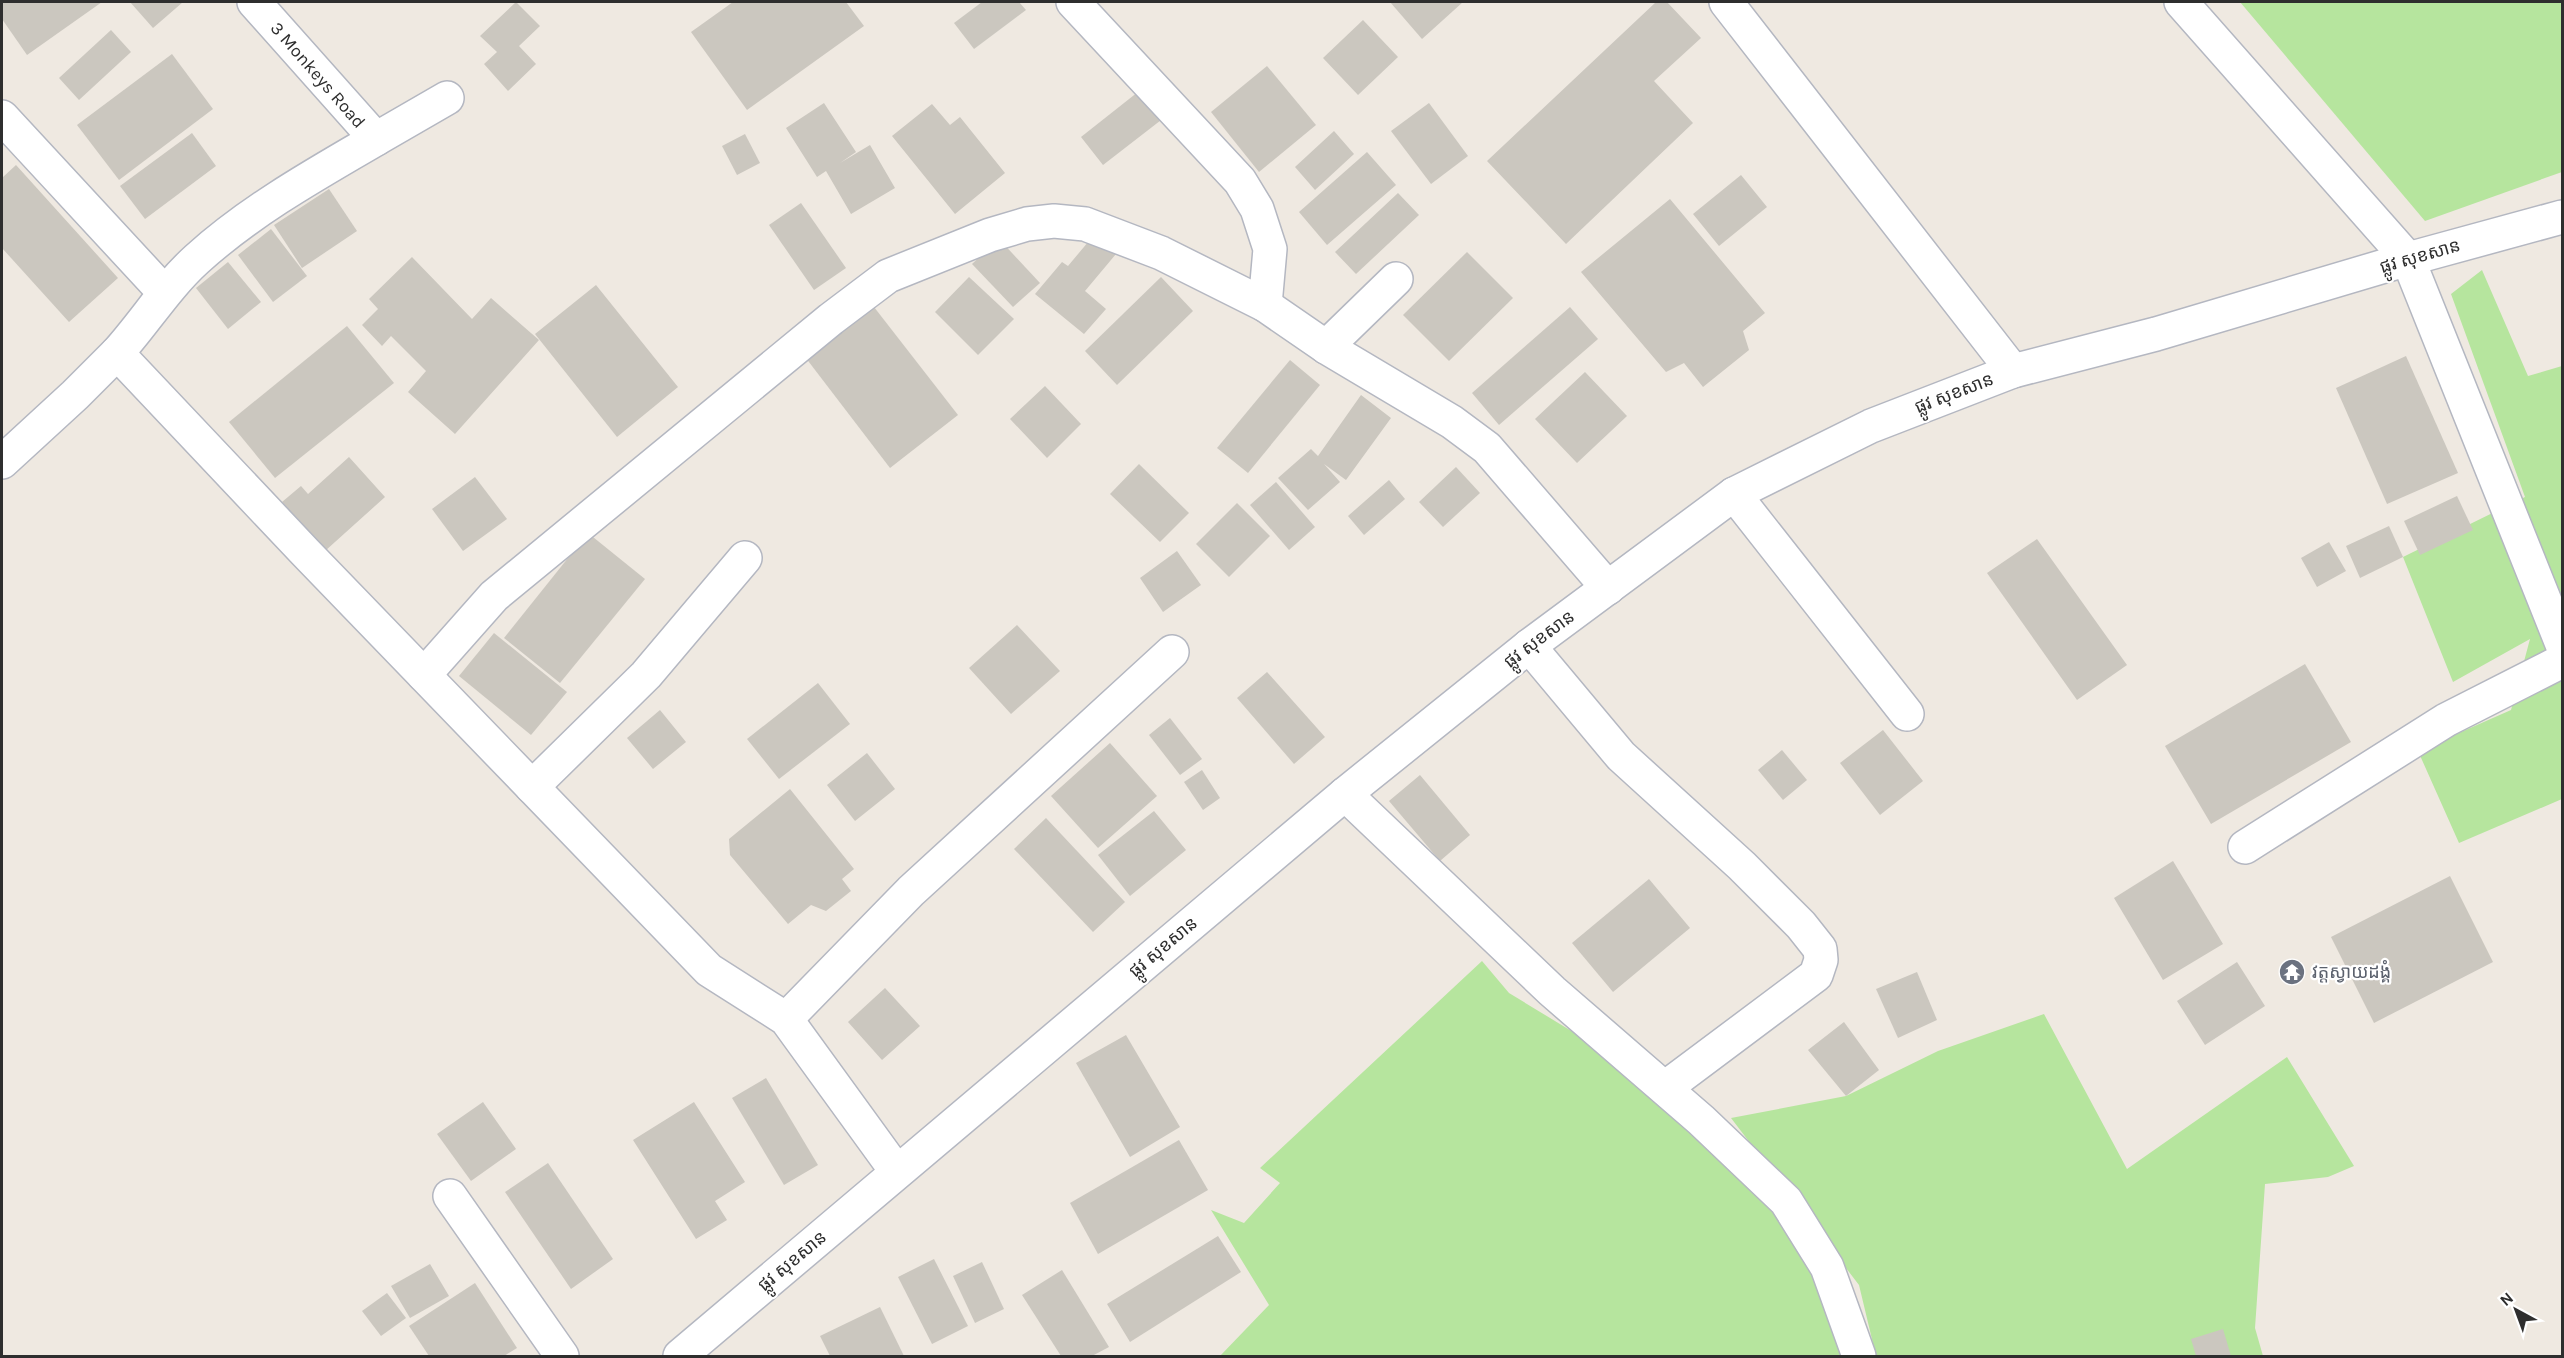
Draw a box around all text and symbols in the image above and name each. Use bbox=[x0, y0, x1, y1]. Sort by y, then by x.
street label: 3 Monkeys Road bbox=[266, 17, 370, 133]
street label: ផ្លូវ សុខសាន bbox=[2377, 234, 2464, 283]
street label: ផ្លូវ សុខសាន bbox=[1911, 368, 1999, 423]
street label: ផ្លូវ សុខសាន bbox=[1499, 605, 1582, 677]
street label: ផ្លូវ សុខសាន bbox=[1124, 912, 1205, 986]
temple icon: វត្តស្វាយដង្គំ bbox=[2277, 957, 2307, 987]
place label: វត្តស្វាយដង្គំ bbox=[2312, 960, 2391, 983]
street label: ផ្លូវ សុខសាន bbox=[753, 1226, 834, 1300]
north arrow bbox=[2486, 1280, 2546, 1340]
text: N bbox=[2496, 1288, 2517, 1310]

